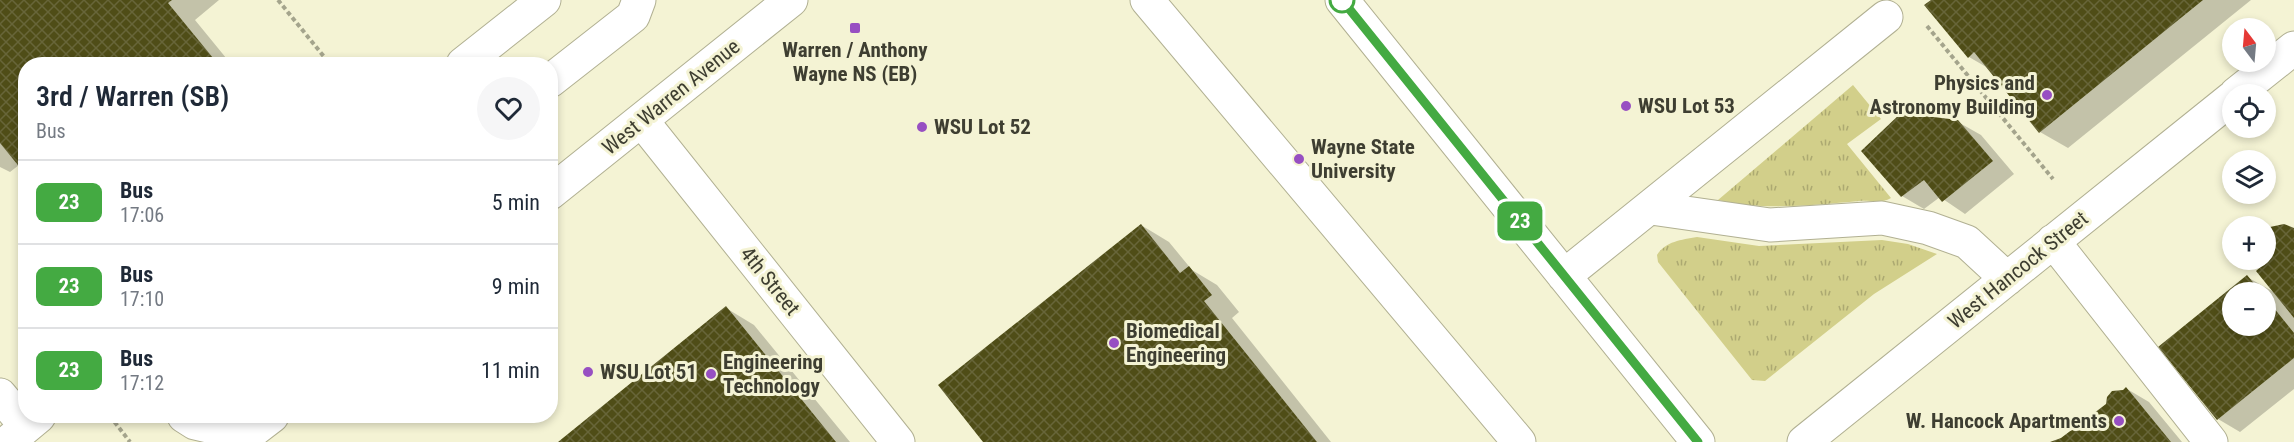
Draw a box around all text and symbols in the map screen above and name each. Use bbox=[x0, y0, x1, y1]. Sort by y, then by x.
unlabelled marker bbox=[1329, 0, 1355, 13]
north arrow bbox=[2222, 18, 2276, 72]
map controls bbox=[2222, 18, 2276, 336]
marker: Warren / Anthony Wayne NS (EB) bbox=[848, 21, 862, 35]
street label: West Warren Avenue bbox=[597, 34, 745, 160]
place label: Warren / Anthony Wayne NS (EB) bbox=[782, 38, 928, 86]
place label: Physics and Astronomy Building bbox=[1870, 71, 2035, 119]
button: heart bbox=[477, 77, 540, 140]
text: 3rd / Warren (SB) bbox=[36, 80, 229, 113]
button: locate bbox=[2222, 84, 2276, 138]
marker: Physics and Astronomy Building bbox=[2040, 88, 2054, 102]
place label: WSU Lot 53 bbox=[1638, 94, 1735, 118]
marker: WSU Lot 53 bbox=[1619, 99, 1633, 113]
place label: WSU Lot 52 bbox=[934, 115, 1031, 139]
text: Bus bbox=[36, 119, 66, 143]
marker: WSU Lot 52 bbox=[915, 120, 929, 134]
place label: Wayne State University bbox=[1311, 135, 1415, 183]
button: layers bbox=[2222, 150, 2276, 204]
marker: Wayne State University bbox=[1292, 152, 1306, 166]
text: Bus bbox=[120, 178, 153, 203]
text: 23 bbox=[58, 190, 80, 214]
text: 5 min bbox=[492, 190, 540, 215]
line badge: 23 bbox=[1493, 202, 1547, 240]
text: 17:06 bbox=[120, 203, 164, 227]
street label: West Hancock Street bbox=[1943, 206, 2093, 334]
text: 23 bbox=[1509, 209, 1531, 233]
button: + bbox=[2222, 216, 2276, 270]
street label: 4th Street bbox=[735, 242, 805, 320]
text: Bus bbox=[120, 262, 153, 287]
text: 23 bbox=[58, 274, 80, 298]
text: 9 min bbox=[492, 274, 540, 299]
button: − bbox=[2222, 282, 2276, 336]
text: 17:10 bbox=[120, 287, 164, 311]
place label: Biomedical Engineering bbox=[1126, 319, 1226, 367]
marker: Biomedical Engineering bbox=[1107, 336, 1121, 350]
text: Bus bbox=[120, 346, 153, 371]
place label: Engineering Technology bbox=[723, 350, 823, 398]
text: 23 bbox=[58, 358, 80, 382]
text: 11 min bbox=[481, 358, 540, 383]
place label: WSU Lot 51 bbox=[600, 360, 697, 384]
marker: WSU Lot 51 bbox=[581, 365, 595, 379]
marker: Engineering Technology bbox=[704, 367, 718, 381]
text: 17:12 bbox=[120, 371, 164, 395]
place label: W. Hancock Apartments bbox=[1906, 409, 2107, 433]
marker: W. Hancock Apartments bbox=[2112, 414, 2126, 428]

